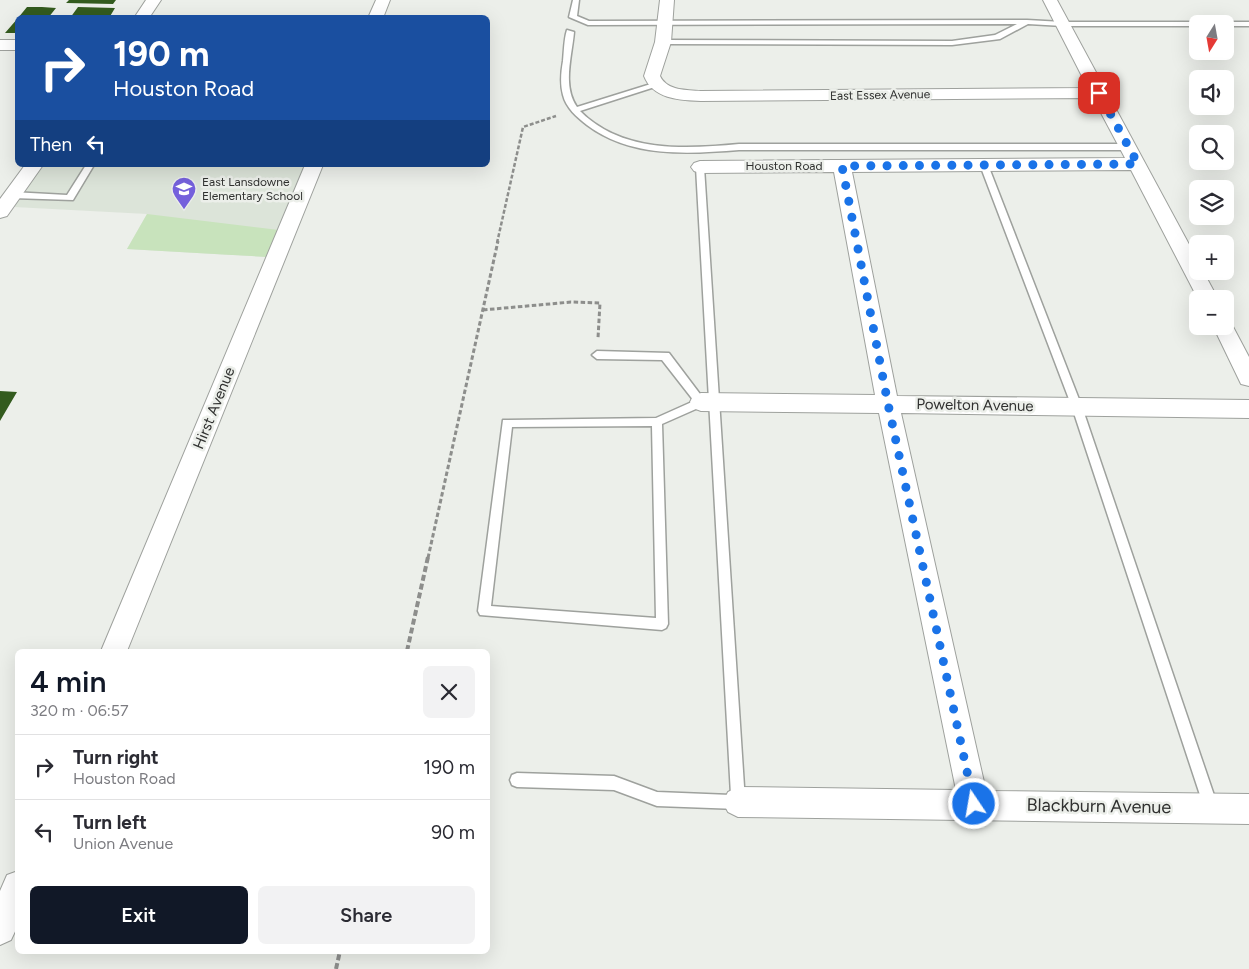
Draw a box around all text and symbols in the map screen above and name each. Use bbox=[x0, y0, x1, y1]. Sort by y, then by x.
north arrow bbox=[1189, 15, 1234, 60]
map controls bbox=[1189, 15, 1234, 335]
text: 190 m bbox=[113, 33, 210, 75]
icon: right bbox=[30, 35, 95, 100]
button: sound bbox=[1189, 70, 1234, 115]
pin bbox=[1078, 72, 1120, 114]
text: Houston Road bbox=[113, 75, 254, 102]
icon: arrive bbox=[1085, 79, 1113, 107]
street label: East Essex Avenue bbox=[830, 87, 931, 103]
button: search bbox=[1189, 125, 1234, 170]
icon: left bbox=[82, 130, 110, 158]
text: Then bbox=[30, 133, 72, 156]
street label: Houston Road bbox=[745, 159, 823, 173]
place label: East Lansdowne Elementary School bbox=[202, 175, 303, 203]
school or university icon: East Lansdowne Elementary School bbox=[171, 176, 197, 210]
button: layers bbox=[1189, 180, 1234, 225]
button: + bbox=[1189, 235, 1234, 280]
button: − bbox=[1189, 290, 1234, 335]
street label: Hirst Avenue bbox=[189, 364, 239, 452]
street label: Powelton Avenue bbox=[916, 395, 1034, 415]
text: 4 min bbox=[30, 663, 106, 700]
button: close bbox=[423, 666, 475, 718]
text: 320 m · 06:57 bbox=[30, 701, 129, 720]
text: Turn right bbox=[73, 746, 159, 769]
icon: right bbox=[30, 753, 58, 781]
text: 190 m bbox=[423, 756, 475, 779]
text: Houston Road bbox=[73, 769, 176, 788]
position arrow bbox=[947, 777, 999, 829]
street label: Blackburn Avenue bbox=[1026, 794, 1172, 818]
text: Turn left bbox=[73, 811, 147, 834]
icon: left bbox=[30, 818, 58, 846]
text: 90 m bbox=[431, 821, 475, 844]
text: Union Avenue bbox=[73, 834, 173, 853]
button: Exit bbox=[30, 886, 248, 944]
button: Share bbox=[258, 886, 475, 944]

